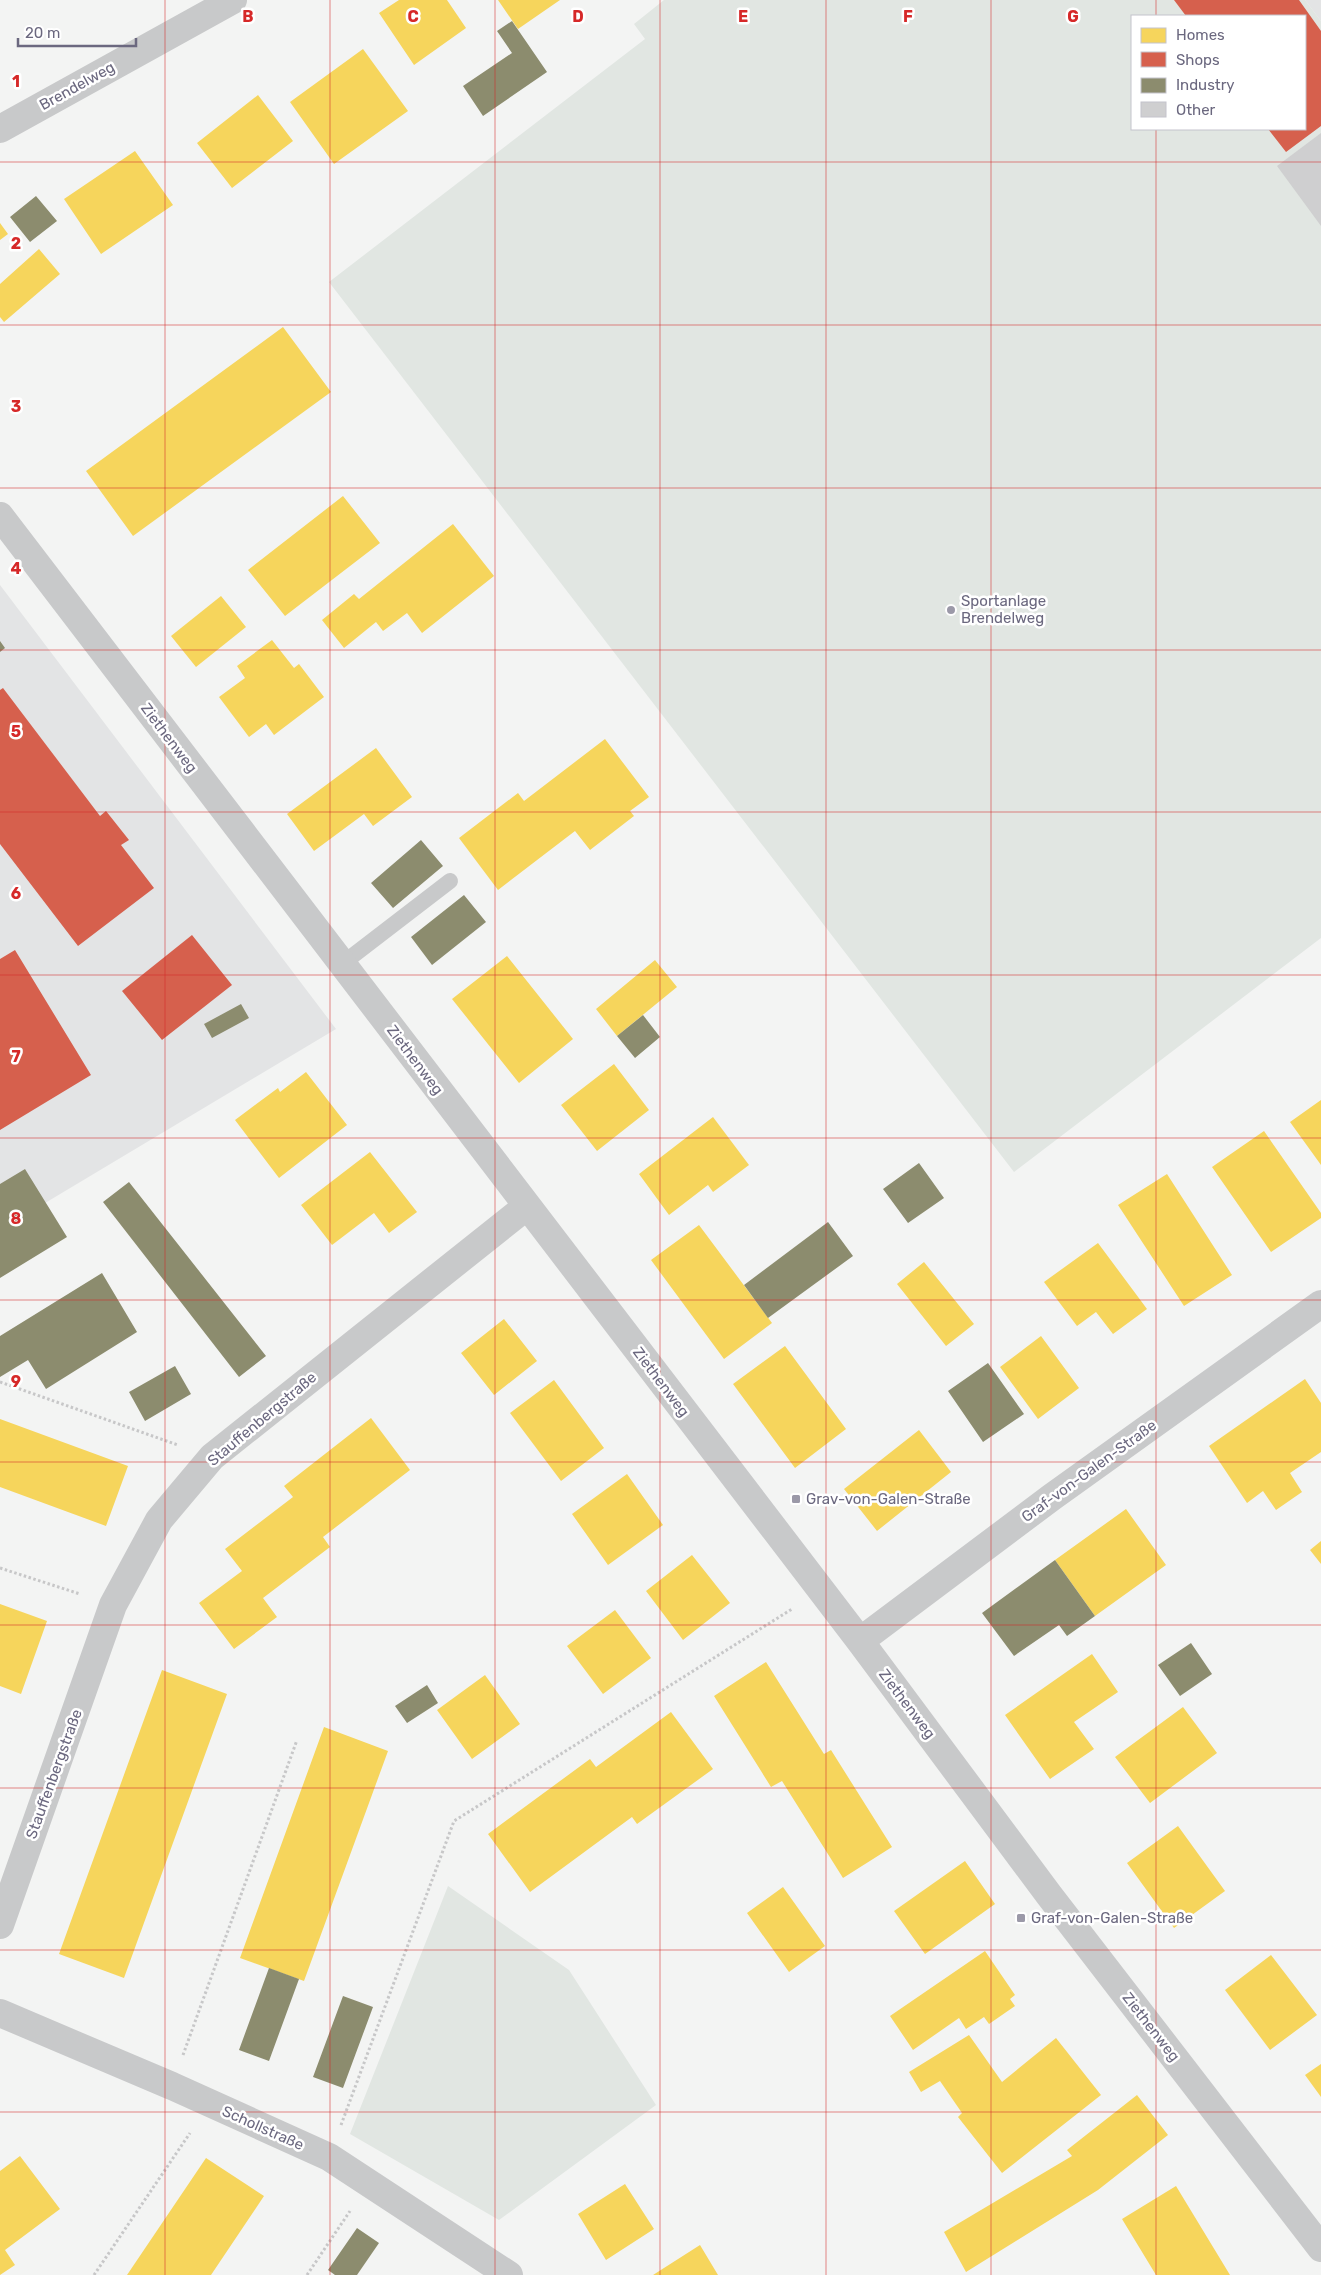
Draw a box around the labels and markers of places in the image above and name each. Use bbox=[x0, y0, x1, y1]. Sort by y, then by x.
place label: Sportanlage Brendelweg bbox=[961, 592, 1046, 627]
marker: Sportanlage Brendelweg bbox=[945, 604, 957, 616]
place label: Grav-von-Galen-Straße bbox=[806, 1490, 971, 1508]
marker: Grav-von-Galen-Straße bbox=[790, 1493, 802, 1505]
place label: Graf-von-Galen-Straße bbox=[1031, 1909, 1193, 1927]
marker: Graf-von-Galen-Straße bbox=[1015, 1912, 1027, 1924]

